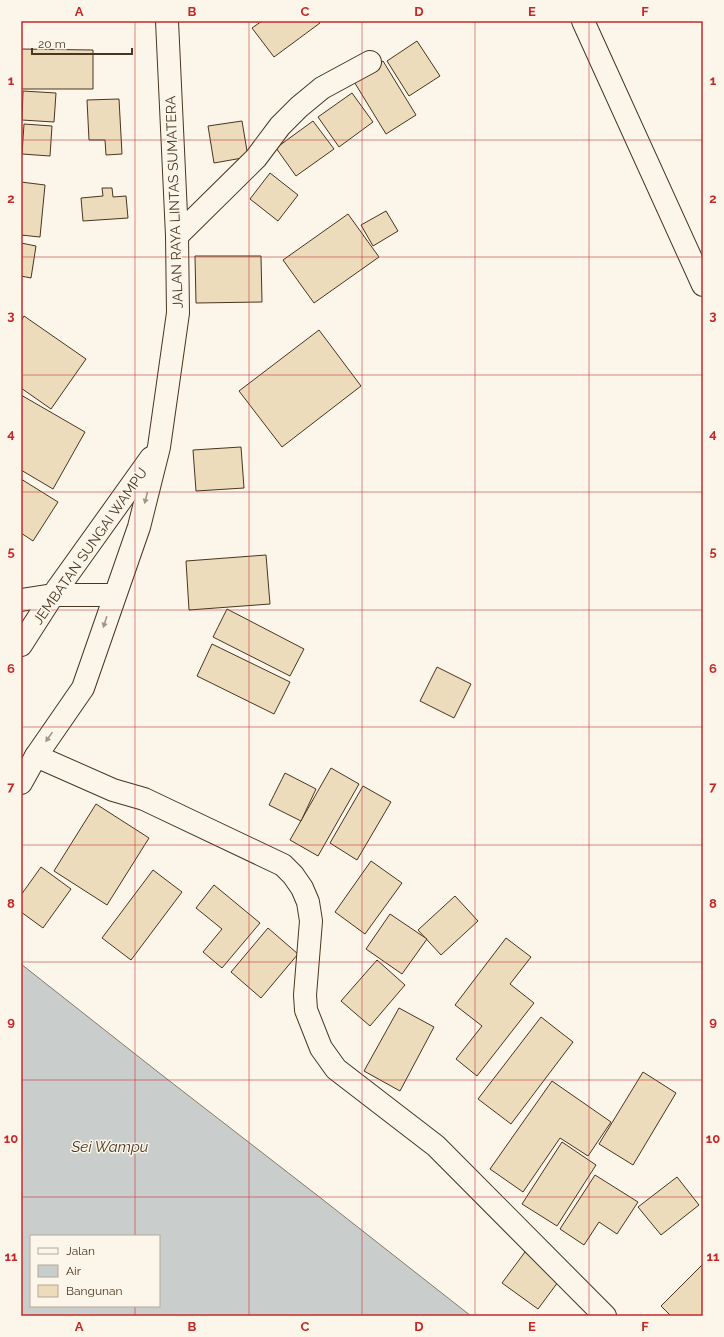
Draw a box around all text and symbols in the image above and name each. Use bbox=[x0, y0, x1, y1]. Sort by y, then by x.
text: A bbox=[75, 4, 84, 19]
text: B bbox=[188, 4, 197, 19]
text: C bbox=[301, 4, 310, 19]
text: D bbox=[414, 4, 424, 19]
text: E bbox=[528, 4, 536, 19]
text: F bbox=[641, 4, 649, 19]
scale bar bbox=[32, 30, 132, 56]
text: 20 m bbox=[38, 37, 66, 51]
text: 1 bbox=[8, 73, 15, 88]
text: 1 bbox=[710, 73, 717, 88]
street label: JALAN RAYA LINTAS SUMATERA bbox=[162, 95, 186, 309]
text: 2 bbox=[7, 191, 15, 206]
text: 2 bbox=[709, 191, 717, 206]
text: 3 bbox=[7, 308, 15, 323]
text: 3 bbox=[709, 308, 717, 323]
text: 4 bbox=[7, 426, 15, 441]
text: 4 bbox=[709, 426, 717, 441]
street label: JEMBATAN SUNGAI WAMPU bbox=[30, 465, 150, 627]
one-way arrow bbox=[143, 493, 149, 505]
text: 5 bbox=[7, 544, 15, 559]
text: 5 bbox=[709, 544, 717, 559]
one-way arrow bbox=[102, 616, 108, 628]
text: 6 bbox=[7, 661, 15, 676]
text: 6 bbox=[709, 661, 717, 676]
one-way arrow bbox=[45, 732, 53, 743]
text: 7 bbox=[7, 779, 15, 794]
text: 7 bbox=[709, 779, 717, 794]
text: 8 bbox=[7, 896, 15, 911]
text: 8 bbox=[709, 896, 717, 911]
text: 9 bbox=[7, 1014, 15, 1029]
text: 9 bbox=[709, 1014, 717, 1029]
text: 10 bbox=[4, 1131, 18, 1146]
text: 10 bbox=[706, 1131, 720, 1146]
water label: Sei Wampu bbox=[71, 1138, 149, 1156]
legend bbox=[30, 1235, 160, 1307]
text: Jalan bbox=[66, 1244, 95, 1258]
text: 11 bbox=[5, 1249, 18, 1264]
text: 11 bbox=[707, 1249, 720, 1264]
text: Air bbox=[66, 1264, 82, 1278]
text: Bangunan bbox=[66, 1284, 123, 1298]
text: A bbox=[75, 1319, 84, 1334]
text: B bbox=[188, 1319, 197, 1334]
text: C bbox=[301, 1319, 310, 1334]
text: D bbox=[414, 1319, 424, 1334]
text: E bbox=[528, 1319, 536, 1334]
text: F bbox=[641, 1319, 649, 1334]

